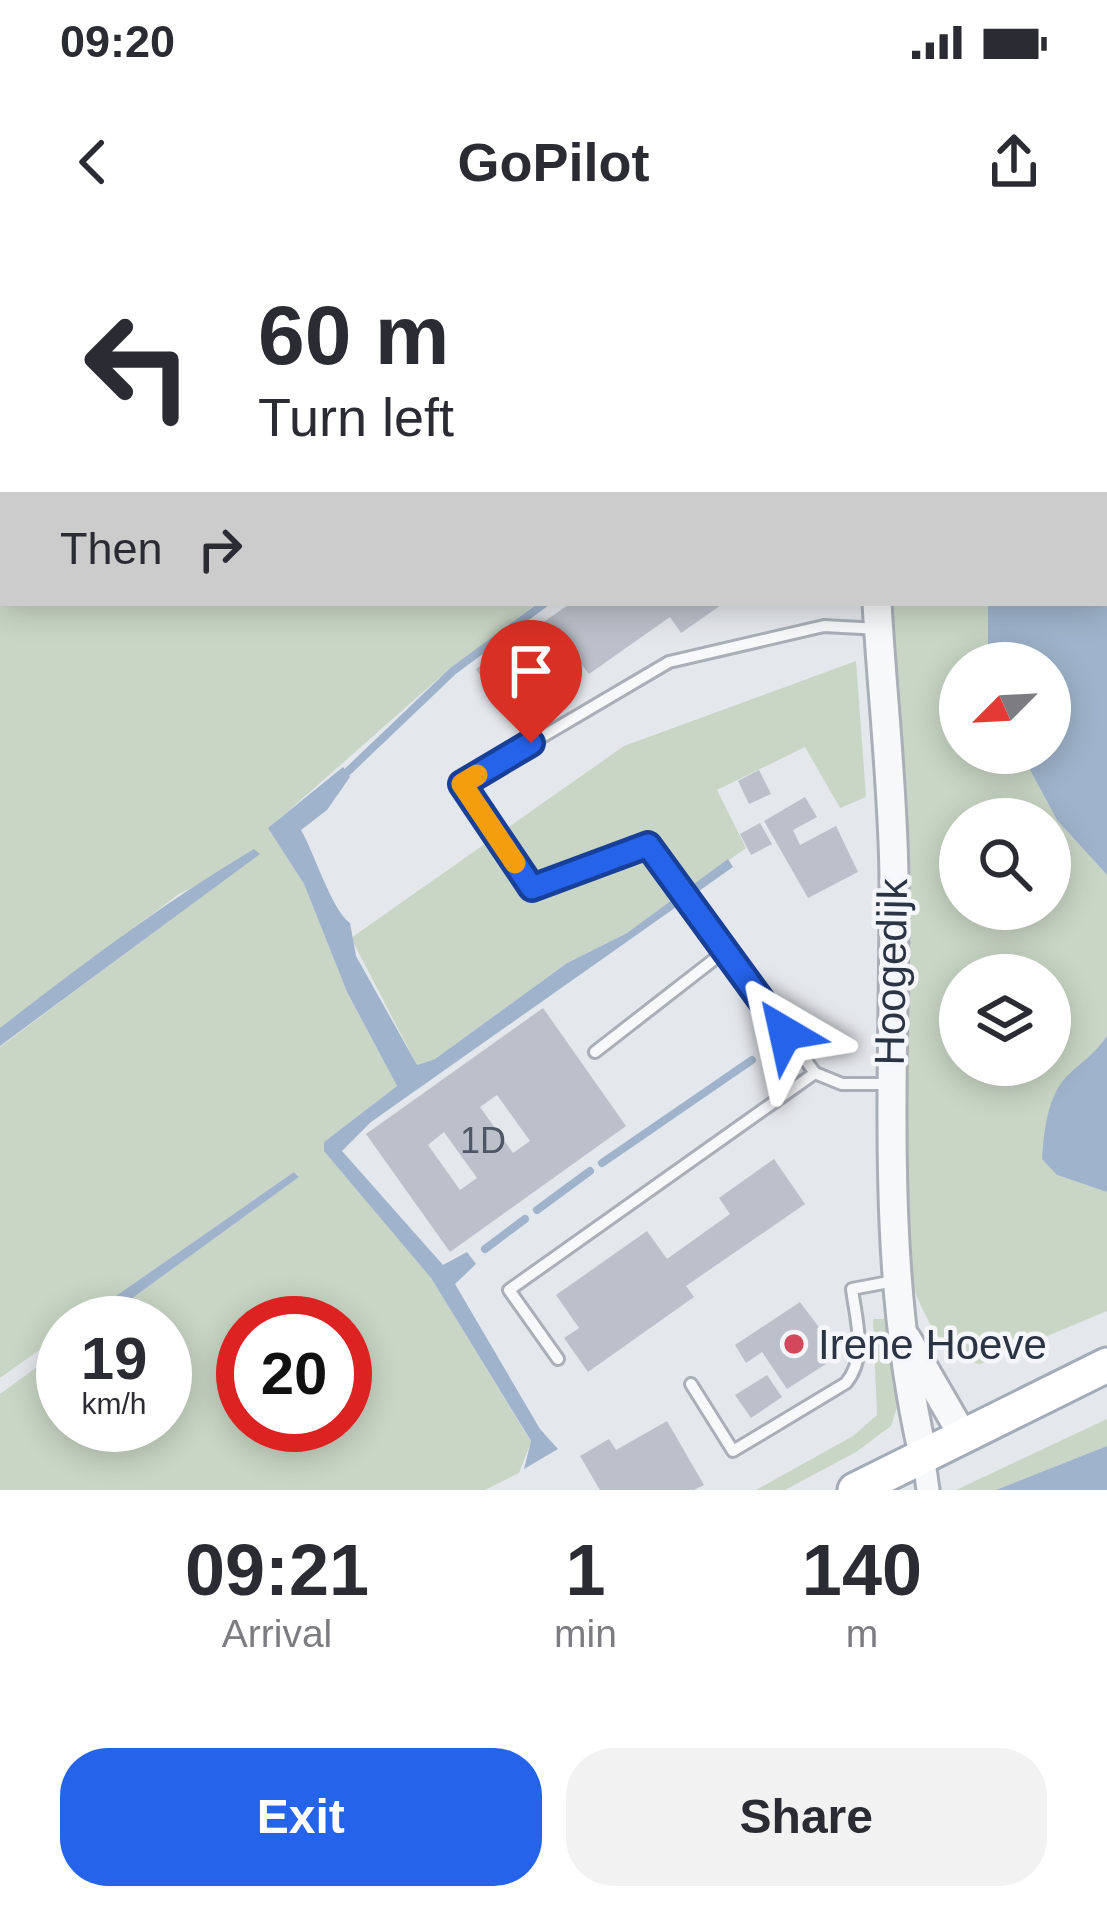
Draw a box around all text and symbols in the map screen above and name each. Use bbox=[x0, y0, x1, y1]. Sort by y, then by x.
text: 09:20 bbox=[60, 16, 175, 67]
icon: back bbox=[60, 129, 126, 195]
icon: share bbox=[981, 129, 1047, 195]
text: GoPilot bbox=[458, 132, 649, 192]
icon: left bbox=[60, 288, 216, 444]
text: 60 m bbox=[258, 288, 449, 382]
text: Turn left bbox=[258, 387, 454, 447]
icon: right bbox=[187, 516, 253, 582]
text: Then bbox=[60, 523, 163, 574]
pin bbox=[480, 620, 582, 743]
icon: arrive bbox=[498, 638, 564, 704]
north arrow bbox=[939, 642, 1071, 774]
map controls bbox=[939, 642, 1071, 1086]
button: search bbox=[939, 798, 1071, 930]
street label: Hoogedijk bbox=[866, 877, 916, 1066]
button: layers bbox=[939, 954, 1071, 1086]
position arrow bbox=[722, 970, 848, 1096]
house number: 1D bbox=[460, 1120, 506, 1161]
speed limit sign: 20 bbox=[216, 1296, 372, 1452]
place label: Irene Hoeve bbox=[818, 1321, 1047, 1368]
text: 19 bbox=[81, 1325, 147, 1392]
marker: Irene Hoeve bbox=[781, 1331, 807, 1357]
text: km/h bbox=[81, 1387, 147, 1420]
text: 09:21 bbox=[185, 1530, 369, 1610]
text: 1 bbox=[565, 1530, 606, 1610]
text: 140 bbox=[802, 1530, 922, 1610]
text: Arrival bbox=[222, 1612, 332, 1655]
text: min bbox=[554, 1612, 617, 1655]
text: m bbox=[846, 1612, 878, 1655]
button: Exit bbox=[60, 1748, 542, 1886]
button: Share bbox=[566, 1748, 1047, 1886]

